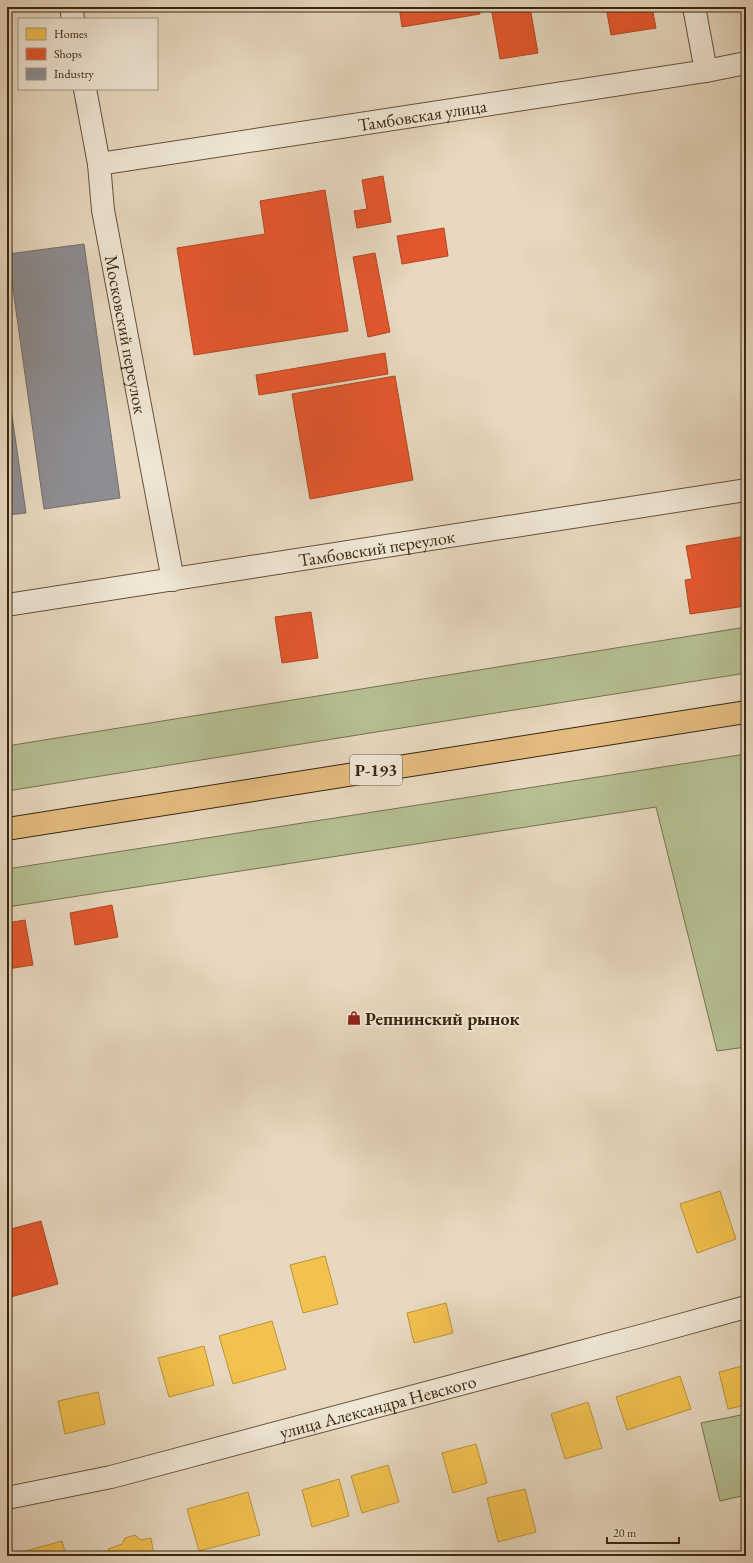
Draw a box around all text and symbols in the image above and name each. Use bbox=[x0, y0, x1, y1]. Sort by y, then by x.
legend bbox=[18, 18, 158, 90]
text: Homes bbox=[54, 26, 88, 42]
text: Shops bbox=[54, 46, 82, 62]
text: Industry bbox=[54, 66, 94, 82]
street label: Тамбовская улица bbox=[356, 93, 489, 136]
street label: Московский переулок bbox=[100, 253, 153, 416]
street label: Тамбовский переулок bbox=[297, 524, 457, 571]
road number: Р-193 bbox=[350, 755, 402, 785]
place label: Репнинский рынок bbox=[365, 1007, 519, 1030]
shop icon: Репнинский рынок bbox=[346, 1010, 362, 1026]
street label: улица Александра Невского bbox=[277, 1369, 479, 1443]
scale bar bbox=[607, 1519, 679, 1545]
text: 20 m bbox=[613, 1525, 637, 1541]

